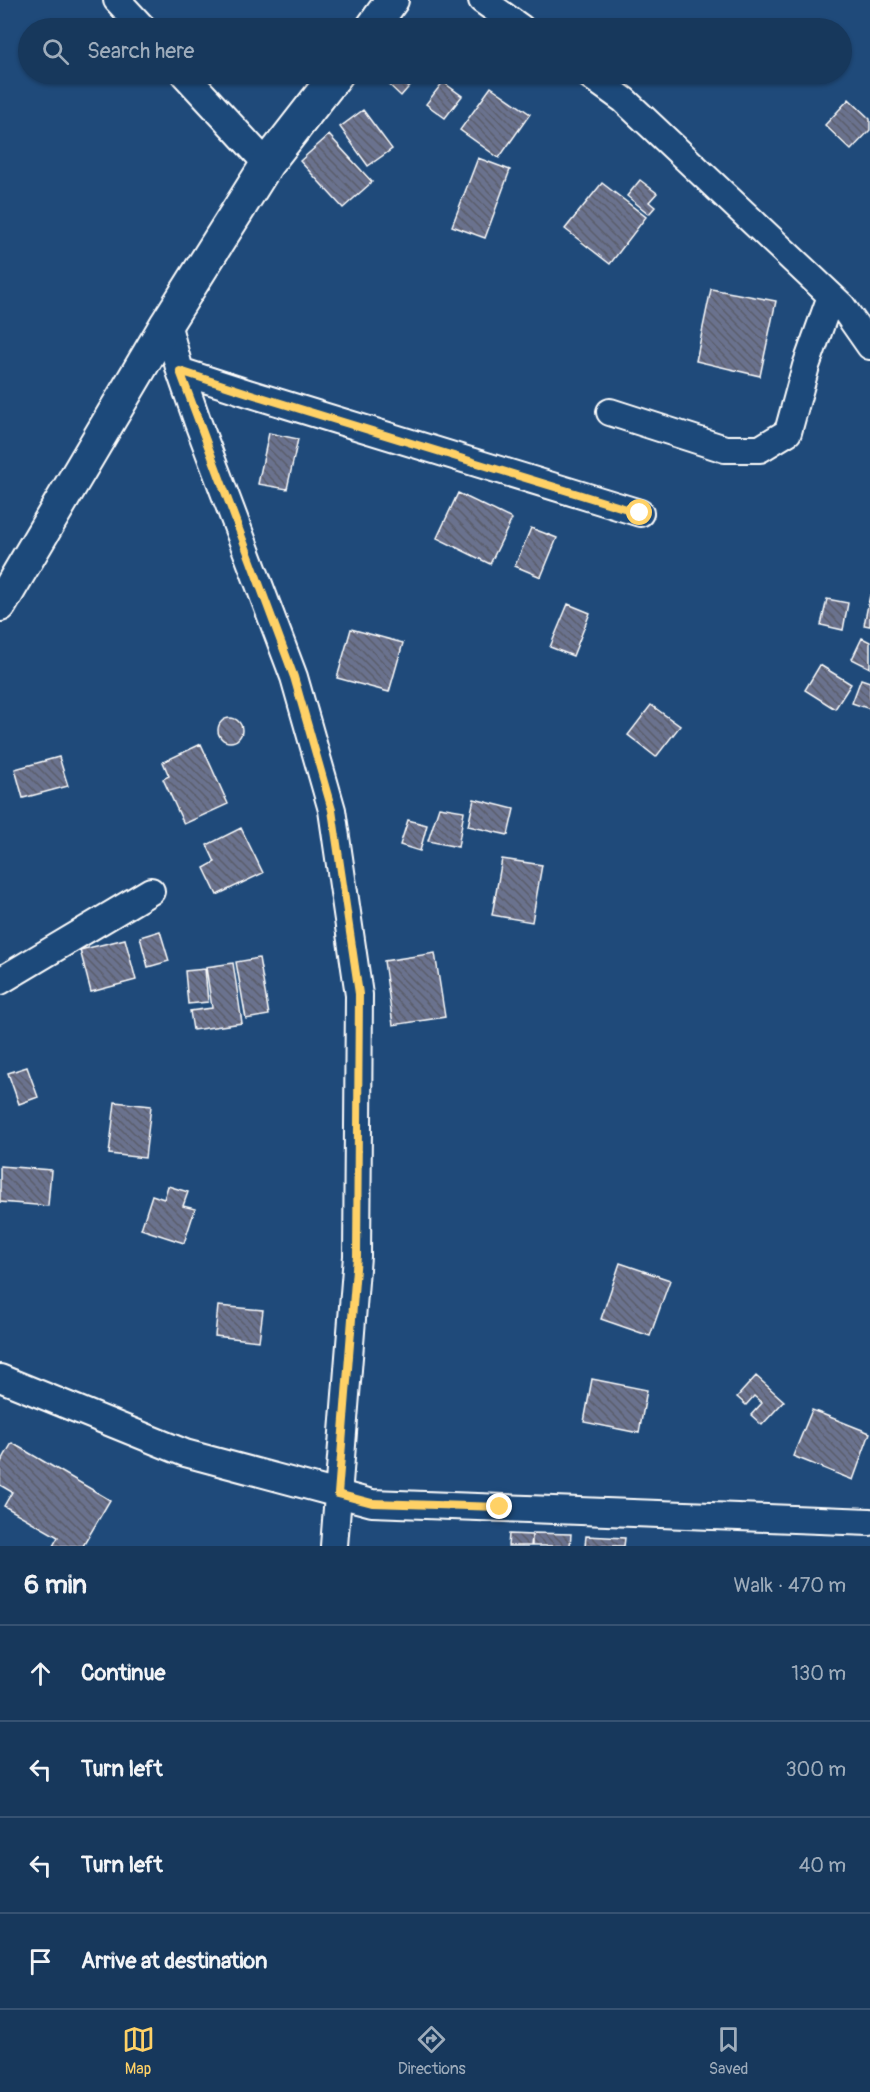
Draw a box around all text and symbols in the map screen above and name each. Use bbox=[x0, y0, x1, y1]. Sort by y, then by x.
search box bbox=[18, 18, 852, 84]
icon: search bbox=[39, 35, 72, 68]
text: Search here bbox=[87, 37, 194, 65]
route start bbox=[626, 499, 652, 525]
route end bbox=[486, 1493, 512, 1519]
text: 6 min bbox=[24, 1569, 87, 1601]
text: Walk · 470 m bbox=[733, 1573, 846, 1598]
icon: ahead bbox=[24, 1657, 57, 1690]
text: Continue bbox=[81, 1659, 165, 1687]
text: 130 m bbox=[791, 1661, 846, 1686]
icon: left bbox=[24, 1753, 57, 1786]
text: Turn left bbox=[81, 1755, 163, 1783]
text: 300 m bbox=[785, 1757, 846, 1782]
icon: left bbox=[24, 1849, 57, 1882]
text: Turn left bbox=[81, 1851, 163, 1879]
text: 40 m bbox=[799, 1853, 846, 1878]
icon: arrive bbox=[24, 1945, 57, 1978]
text: Arrive at destination bbox=[81, 1947, 267, 1975]
tab: Map bbox=[122, 2023, 155, 2079]
tab: Directions bbox=[398, 2023, 466, 2079]
tab: Saved bbox=[709, 2023, 748, 2079]

